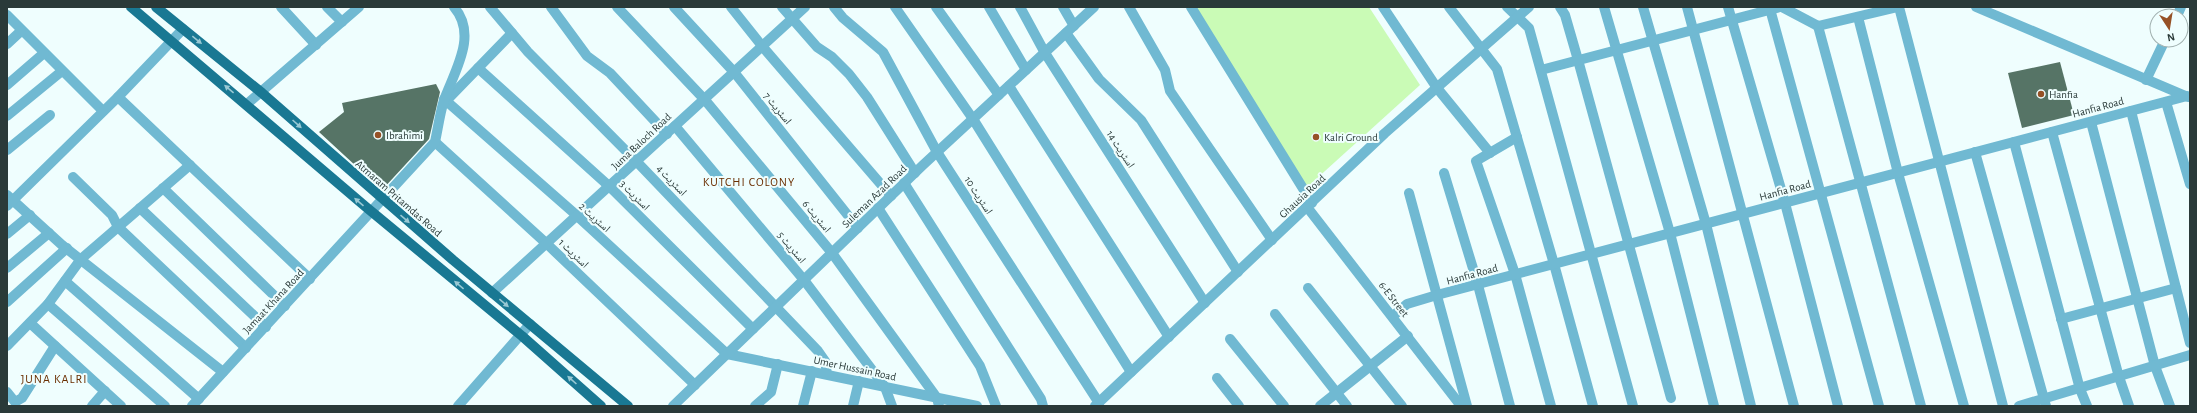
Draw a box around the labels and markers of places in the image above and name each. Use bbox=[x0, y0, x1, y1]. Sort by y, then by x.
marker: Hanfia bbox=[2036, 89, 2046, 99]
place label: Hanfia bbox=[2049, 89, 2078, 100]
marker: Ibrahimi bbox=[373, 130, 383, 140]
place label: Ibrahimi bbox=[386, 130, 423, 141]
marker: Kalri Ground bbox=[1311, 132, 1321, 142]
place label: Kalri Ground bbox=[1324, 132, 1378, 143]

